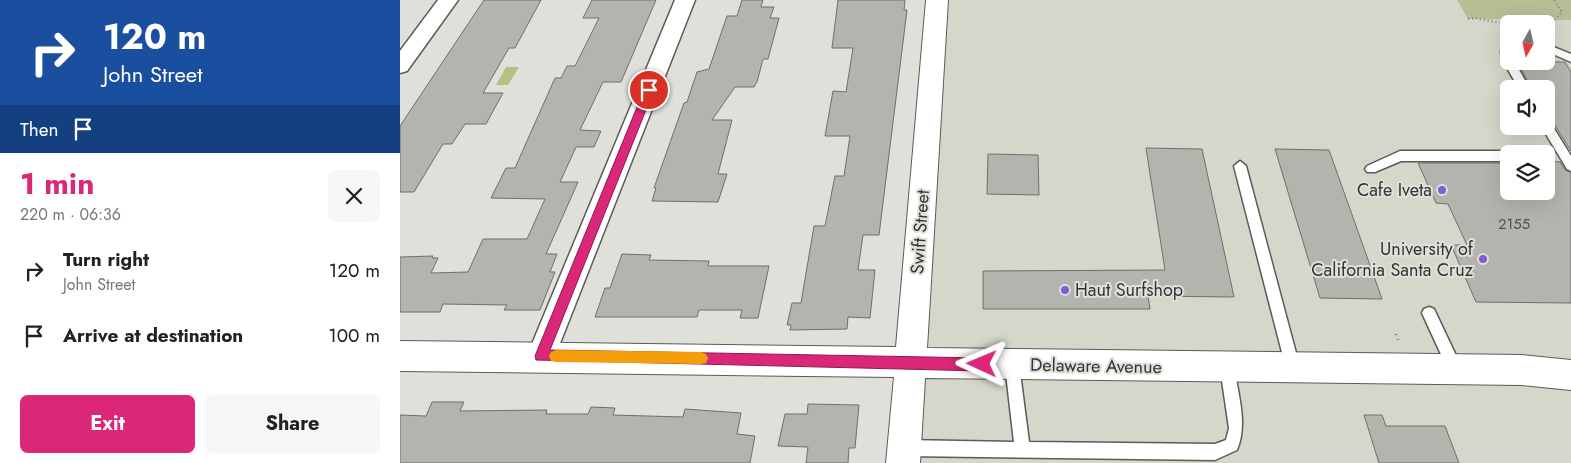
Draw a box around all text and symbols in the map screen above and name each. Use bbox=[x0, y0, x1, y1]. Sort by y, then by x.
text: 120 m bbox=[103, 12, 206, 62]
north arrow bbox=[1500, 15, 1555, 70]
map controls bbox=[1500, 15, 1555, 200]
icon: right bbox=[20, 20, 85, 85]
text: John Street bbox=[103, 58, 202, 90]
pin bbox=[628, 69, 670, 111]
icon: arrive bbox=[635, 76, 663, 104]
button: sound bbox=[1500, 80, 1555, 135]
icon: arrive bbox=[69, 115, 97, 143]
text: Then bbox=[20, 116, 59, 143]
button: layers bbox=[1500, 145, 1555, 200]
text: 1 min bbox=[20, 162, 94, 205]
button: close bbox=[328, 170, 380, 222]
place label: Cafe Iveta bbox=[1357, 177, 1432, 203]
marker: Cafe Iveta bbox=[1436, 184, 1448, 196]
street label: Swift Street bbox=[904, 188, 936, 275]
text: 220 m · 06:36 bbox=[20, 203, 121, 226]
house number: 2155 bbox=[1498, 213, 1530, 235]
place label: University of California Santa Cruz bbox=[1311, 236, 1474, 283]
text: Turn right bbox=[63, 246, 149, 273]
marker: University of California Santa Cruz bbox=[1477, 253, 1489, 265]
icon: right bbox=[20, 257, 48, 285]
text: 120 m bbox=[329, 257, 380, 284]
text: John Street bbox=[63, 273, 135, 296]
place label: Haut Surfshop bbox=[1075, 277, 1183, 303]
marker: Haut Surfshop bbox=[1059, 284, 1071, 296]
icon: arrive bbox=[20, 322, 48, 350]
text: Arrive at destination bbox=[63, 322, 243, 349]
text: 100 m bbox=[328, 322, 380, 349]
position arrow bbox=[955, 337, 1007, 389]
street label: Delaware Avenue bbox=[1030, 352, 1162, 380]
button: Exit bbox=[20, 395, 195, 453]
button: Share bbox=[205, 395, 380, 453]

